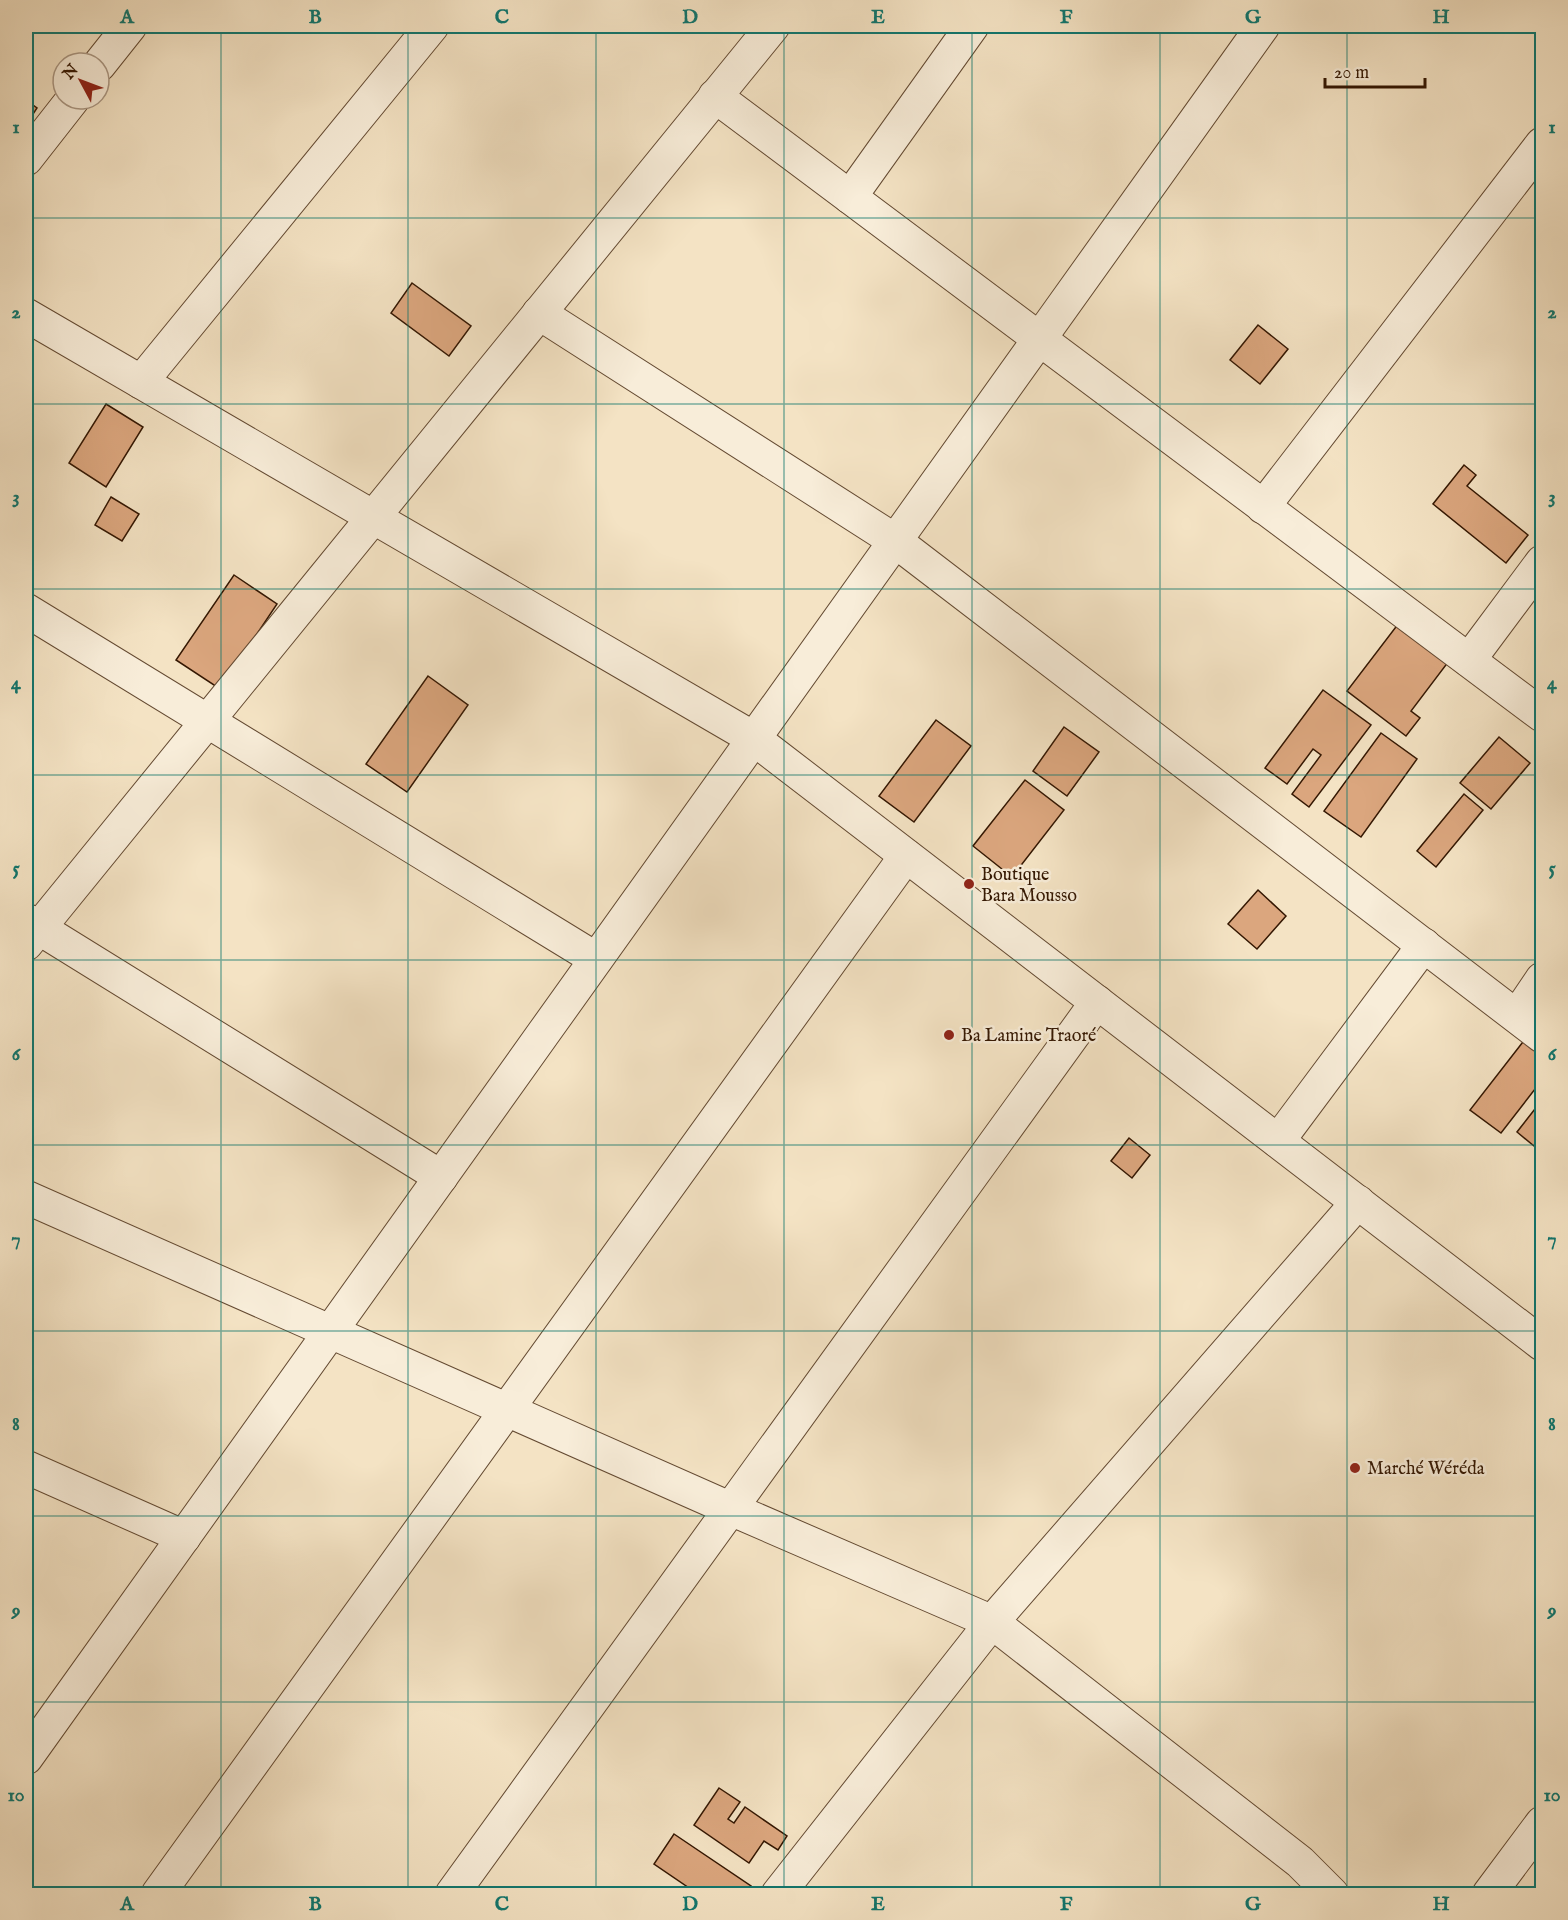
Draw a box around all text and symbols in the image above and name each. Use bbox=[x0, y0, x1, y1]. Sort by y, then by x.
text: A bbox=[119, 5, 135, 30]
text: B bbox=[308, 5, 322, 30]
text: C bbox=[495, 5, 509, 30]
text: D bbox=[682, 5, 698, 30]
text: E bbox=[871, 5, 885, 30]
text: F bbox=[1060, 5, 1073, 30]
text: G bbox=[1245, 5, 1262, 30]
text: H bbox=[1432, 5, 1450, 30]
north arrow bbox=[51, 51, 111, 111]
scale bar bbox=[1325, 51, 1426, 89]
text: N bbox=[58, 61, 83, 85]
text: 20 m bbox=[1334, 62, 1369, 85]
text: 1 bbox=[12, 115, 20, 140]
text: 1 bbox=[1548, 115, 1556, 140]
text: 2 bbox=[11, 300, 21, 325]
text: 2 bbox=[1547, 300, 1557, 325]
text: 3 bbox=[12, 485, 20, 510]
text: 3 bbox=[1548, 485, 1556, 510]
text: 4 bbox=[11, 671, 22, 696]
text: 4 bbox=[1547, 671, 1558, 696]
text: 5 bbox=[12, 856, 20, 881]
text: 5 bbox=[1548, 856, 1556, 881]
place label: Boutique Bara Mousso bbox=[981, 864, 1077, 908]
marker: Boutique Bara Mousso bbox=[962, 877, 976, 891]
place label: Ba Lamine Traoré bbox=[961, 1025, 1096, 1048]
marker: Ba Lamine Traoré bbox=[942, 1028, 956, 1042]
text: 6 bbox=[12, 1042, 22, 1067]
text: 6 bbox=[1548, 1042, 1558, 1067]
text: 7 bbox=[11, 1227, 21, 1252]
text: 7 bbox=[1547, 1227, 1557, 1252]
text: 8 bbox=[12, 1412, 20, 1437]
text: 8 bbox=[1548, 1412, 1556, 1437]
place label: Marché Wéréda bbox=[1367, 1458, 1485, 1481]
marker: Marché Wéréda bbox=[1348, 1461, 1362, 1475]
text: 9 bbox=[11, 1598, 21, 1623]
text: 9 bbox=[1547, 1598, 1557, 1623]
text: 10 bbox=[7, 1783, 25, 1808]
text: 10 bbox=[1543, 1783, 1561, 1808]
text: A bbox=[119, 1892, 135, 1917]
text: B bbox=[308, 1892, 322, 1917]
text: C bbox=[495, 1892, 509, 1917]
text: D bbox=[682, 1892, 698, 1917]
text: E bbox=[871, 1892, 885, 1917]
text: F bbox=[1060, 1892, 1073, 1917]
text: G bbox=[1245, 1892, 1262, 1917]
text: H bbox=[1432, 1892, 1450, 1917]

